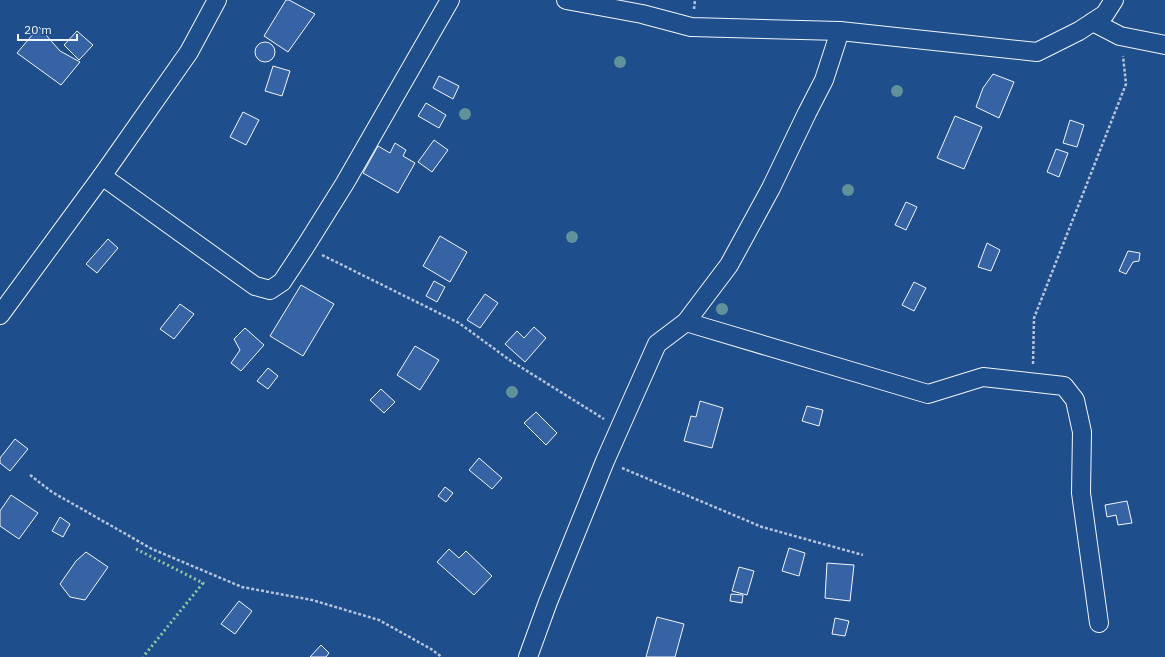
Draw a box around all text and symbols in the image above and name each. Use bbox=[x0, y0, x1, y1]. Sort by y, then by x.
scale bar bbox=[18, 16, 77, 42]
text: 20 m bbox=[24, 22, 52, 37]

